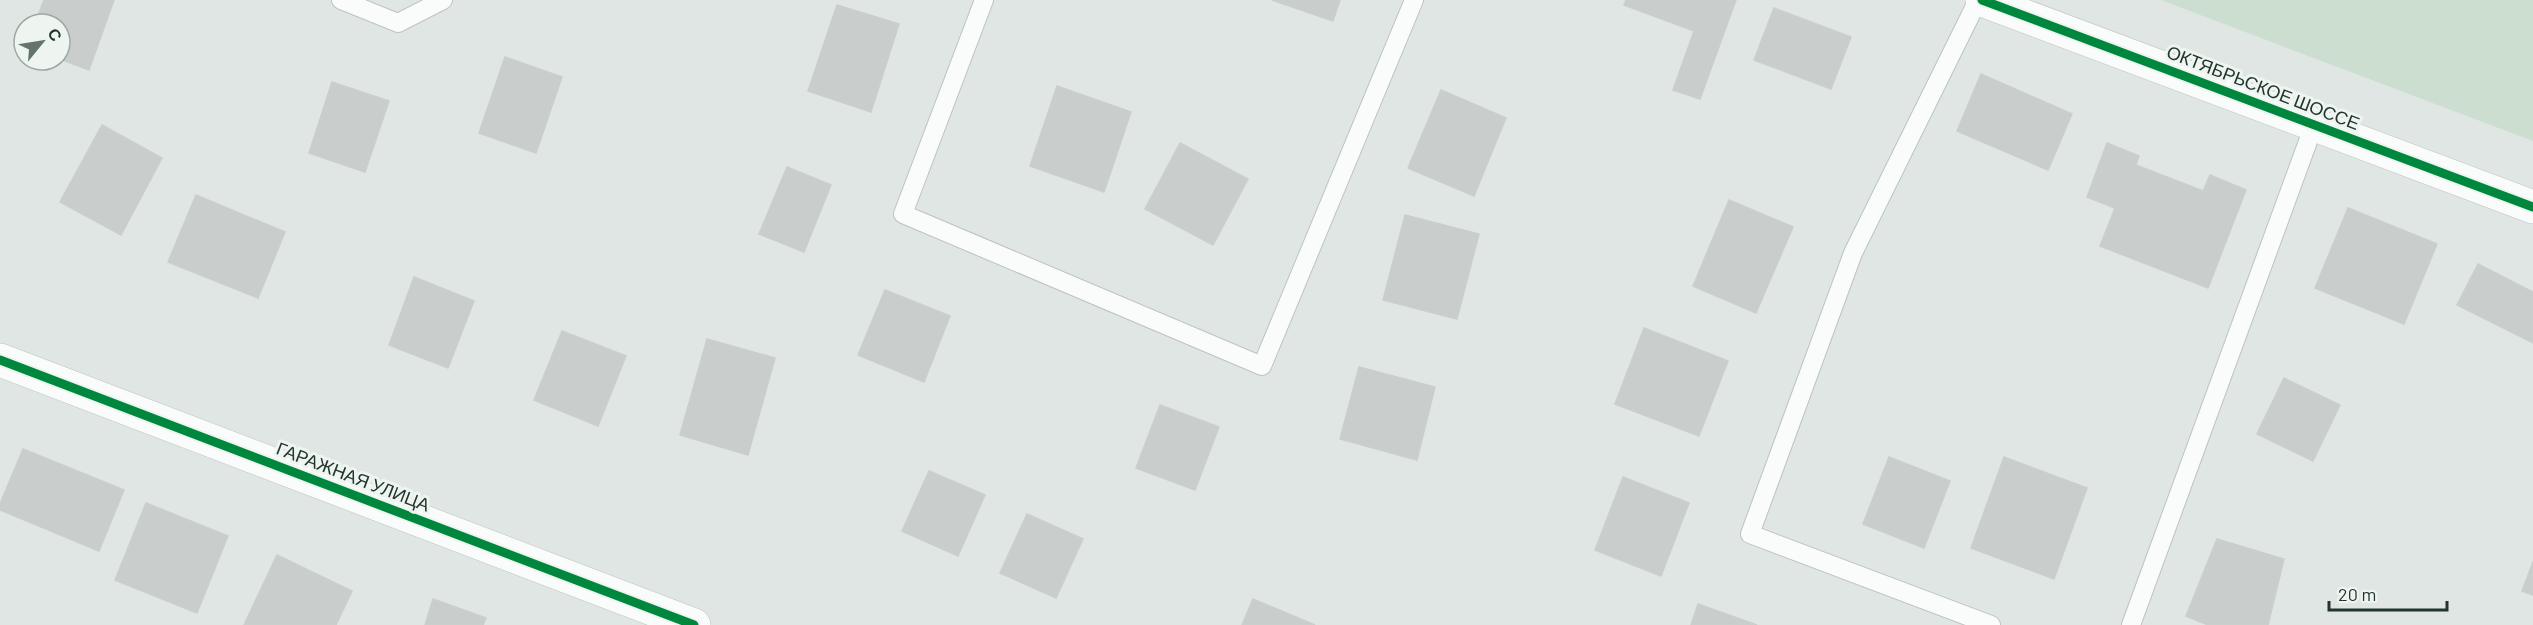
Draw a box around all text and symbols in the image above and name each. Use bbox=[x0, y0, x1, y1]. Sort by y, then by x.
north arrow bbox=[12, 12, 72, 72]
text: С bbox=[44, 24, 67, 44]
street label: ОКТЯБРЬСКОЕ ШОССЕ bbox=[2164, 40, 2363, 134]
street label: ГАРАЖНАЯ УЛИЦА bbox=[274, 437, 433, 515]
scale bar bbox=[2329, 574, 2448, 612]
text: 20 m bbox=[2338, 583, 2376, 605]

